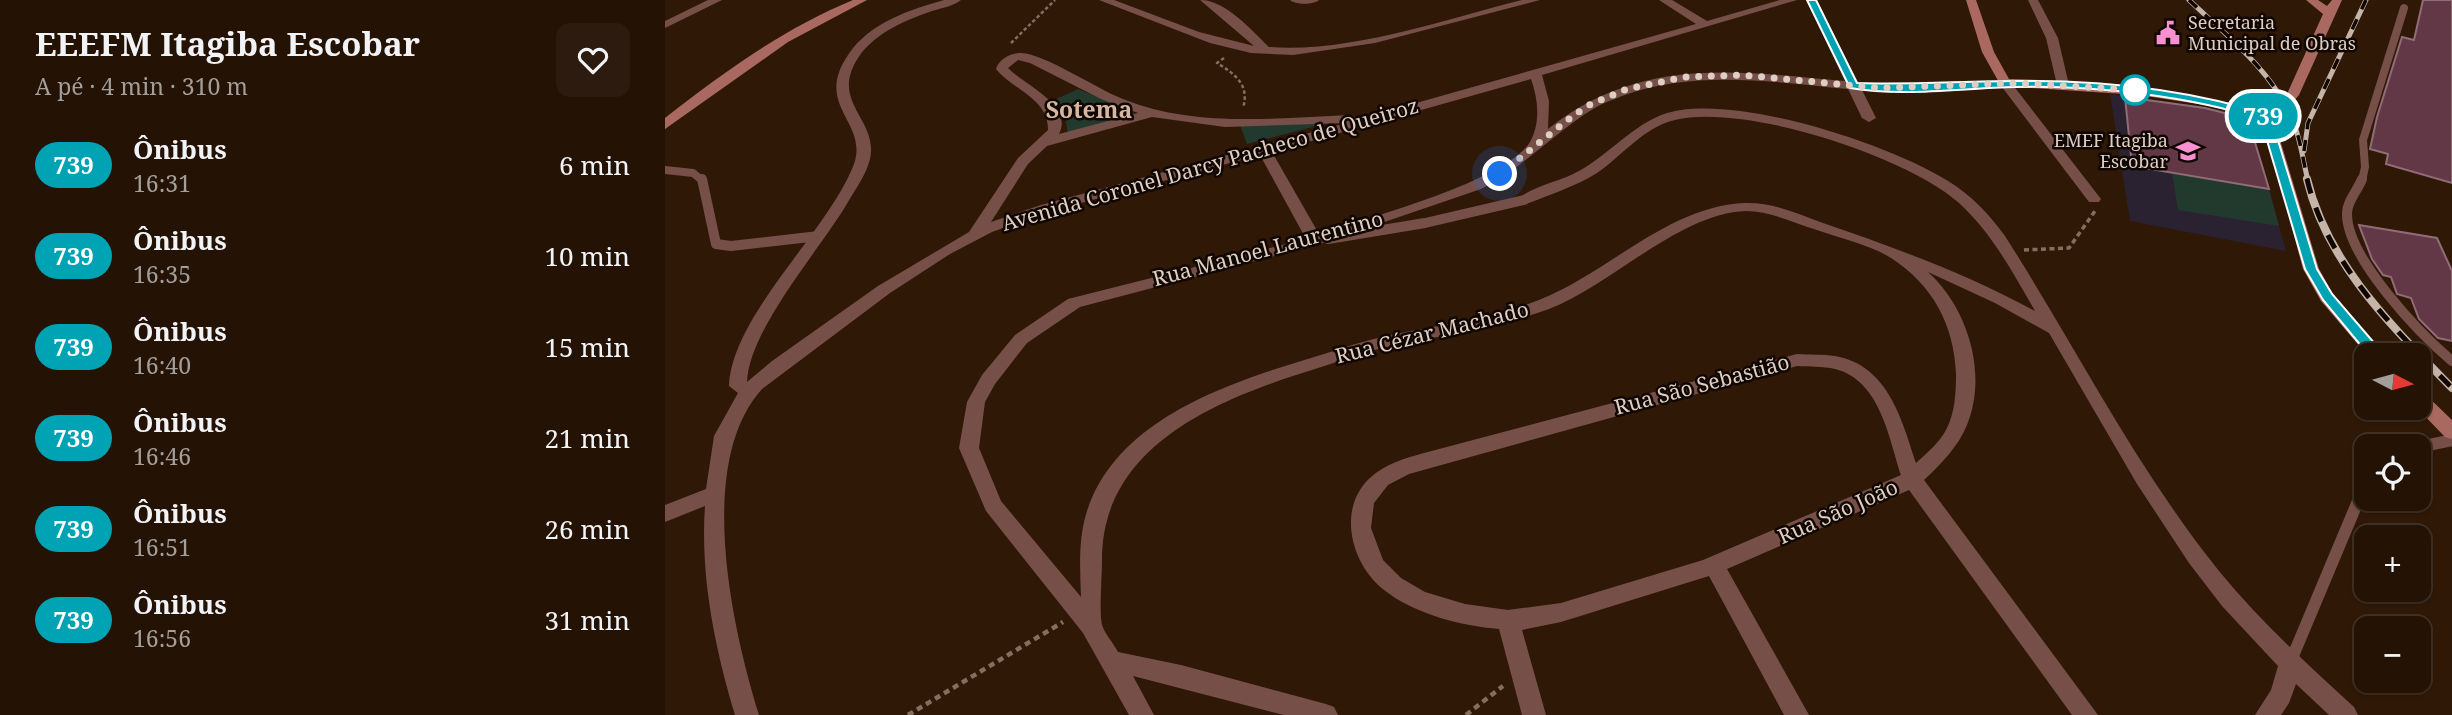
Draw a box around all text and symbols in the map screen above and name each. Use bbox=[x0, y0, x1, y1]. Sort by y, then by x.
place label: Secretaria Municipal de Obras bbox=[2188, 10, 2356, 55]
public building icon: Secretaria Municipal de Obras bbox=[2154, 19, 2182, 47]
text: EEEFM Itagiba Escobar bbox=[35, 21, 420, 66]
button: heart bbox=[556, 23, 630, 97]
text: A pé · 4 min · 310 m bbox=[35, 70, 248, 102]
unlabelled marker bbox=[2120, 75, 2150, 105]
street label: Avenida Coronel Darcy Pacheco de Queiroz bbox=[998, 91, 1421, 237]
district label: Sotema bbox=[1046, 93, 1132, 125]
line badge: 739 bbox=[2223, 93, 2303, 139]
text: 739 bbox=[2243, 99, 2283, 132]
place label: EMEF Itagiba Escobar bbox=[2054, 128, 2169, 173]
text: Ônibus bbox=[133, 131, 227, 167]
school or university icon: EMEF Itagiba Escobar bbox=[2174, 137, 2202, 165]
text: 6 min bbox=[559, 147, 630, 183]
text: 739 bbox=[53, 148, 94, 181]
your location bbox=[1482, 156, 1517, 191]
text: 16:31 bbox=[133, 167, 191, 199]
street label: Rua Manoel Laurentino bbox=[1149, 204, 1386, 292]
text: Ônibus bbox=[133, 222, 227, 258]
text: 10 min bbox=[545, 238, 630, 274]
text: 739 bbox=[53, 239, 94, 272]
text: 16:35 bbox=[133, 258, 191, 290]
street label: Rua Cézar Machado bbox=[1332, 294, 1531, 370]
text: Ônibus bbox=[133, 313, 227, 349]
text: 15 min bbox=[545, 329, 630, 365]
text: 739 bbox=[53, 330, 94, 363]
north arrow bbox=[2354, 343, 2431, 420]
map controls bbox=[2354, 343, 2431, 693]
street label: Rua São Sebastião bbox=[1611, 347, 1792, 421]
text: 16:40 bbox=[133, 349, 191, 381]
text: Ônibus bbox=[133, 404, 227, 440]
text: 21 min bbox=[545, 420, 630, 456]
text: 739 bbox=[53, 421, 94, 454]
button: locate bbox=[2354, 434, 2431, 511]
text: 16:46 bbox=[133, 440, 191, 472]
street label: Rua São João bbox=[1773, 472, 1902, 550]
text: Ônibus bbox=[133, 495, 227, 531]
text: 26 min bbox=[545, 511, 630, 547]
text: 739 bbox=[53, 512, 94, 545]
button: + bbox=[2354, 525, 2431, 602]
text: 16:51 bbox=[133, 531, 191, 563]
text: Ônibus bbox=[133, 586, 227, 622]
text: 31 min bbox=[545, 602, 630, 638]
text: 739 bbox=[53, 603, 94, 636]
button: − bbox=[2354, 616, 2431, 693]
text: 16:56 bbox=[133, 622, 191, 654]

